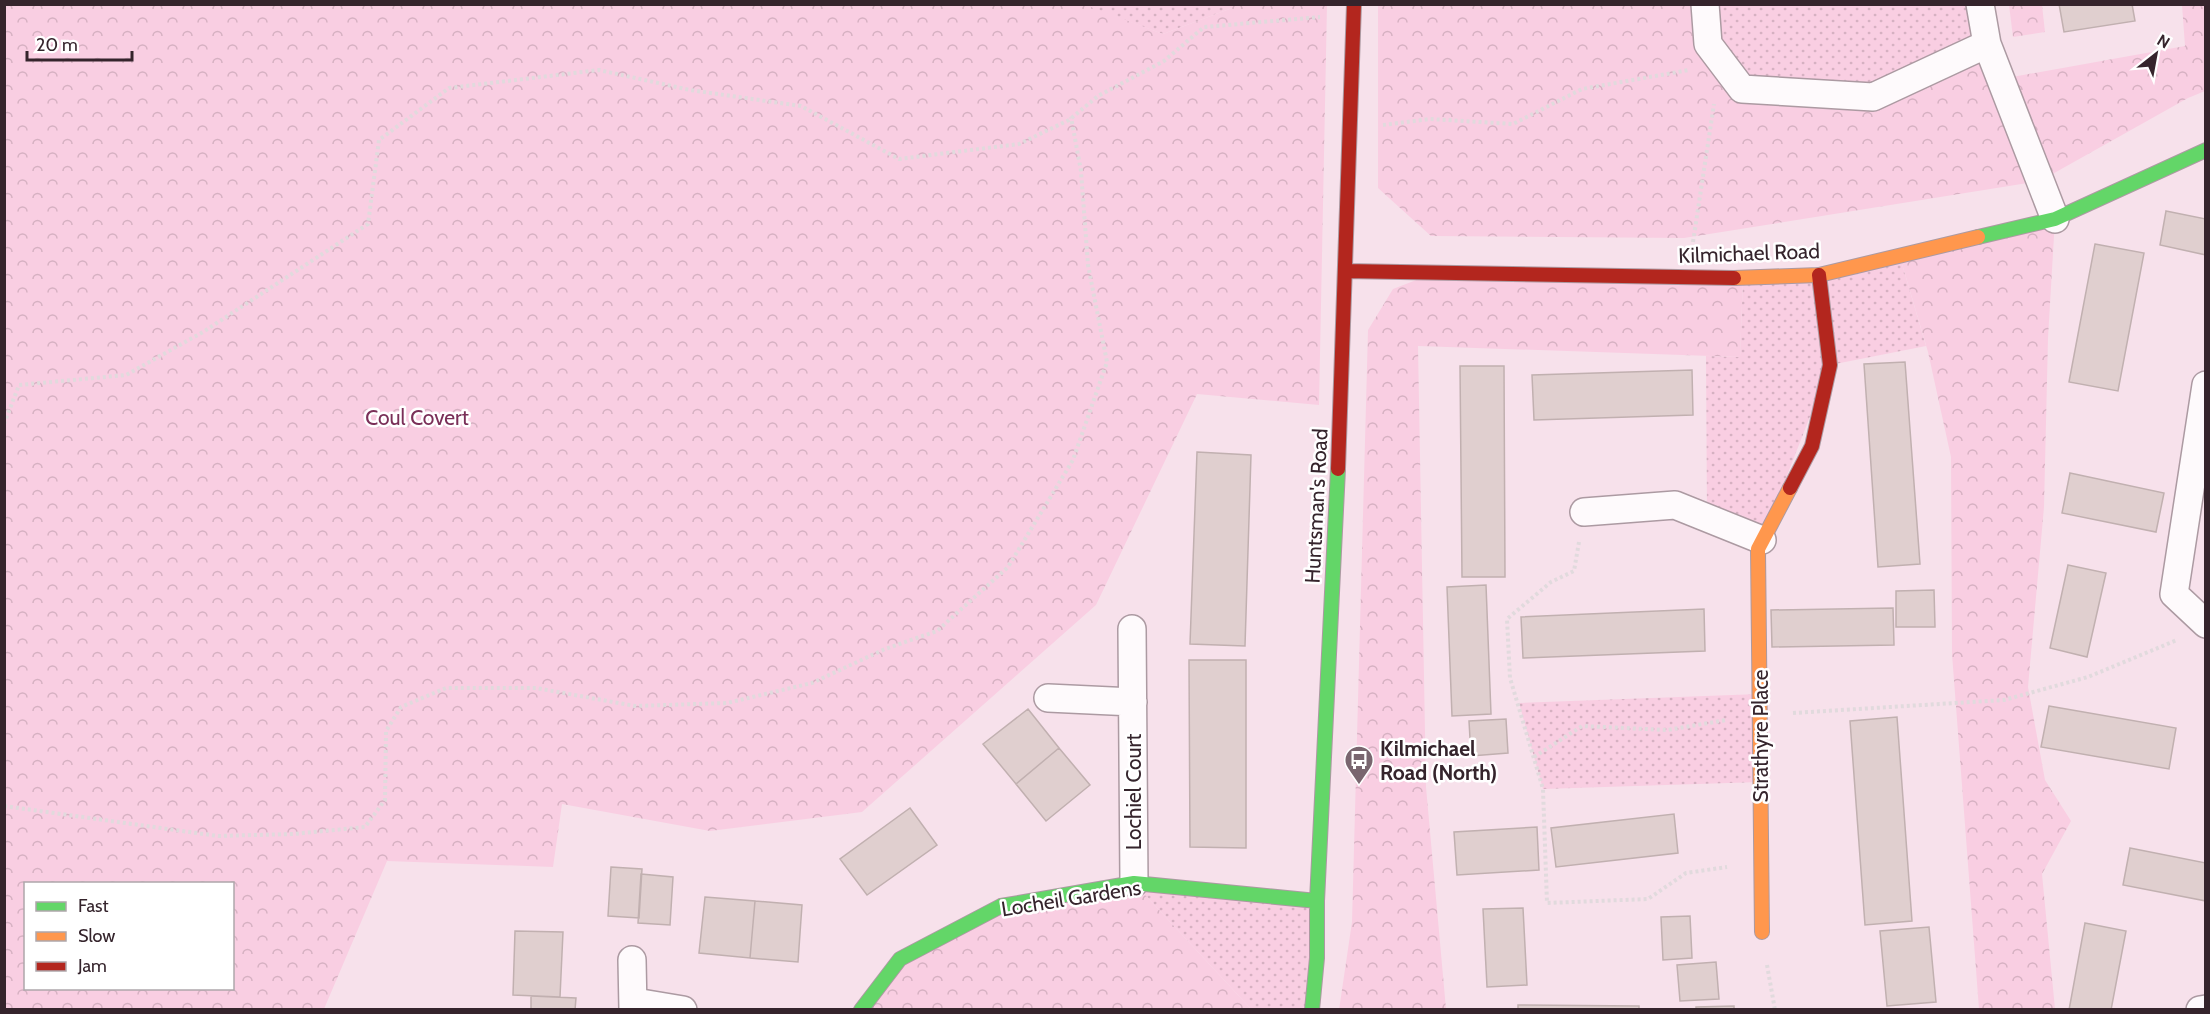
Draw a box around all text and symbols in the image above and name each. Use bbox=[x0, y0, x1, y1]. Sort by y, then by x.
scale bar bbox=[27, 24, 132, 62]
north arrow bbox=[2126, 24, 2186, 84]
text: N bbox=[2154, 31, 2173, 53]
text: 20 m bbox=[36, 34, 78, 56]
street label: Kilmichael Road bbox=[1678, 238, 1820, 268]
park label: Coul Covert bbox=[365, 405, 469, 430]
street label: Huntsman's Road bbox=[1299, 428, 1333, 584]
street label: Strathyre Place bbox=[1748, 669, 1773, 803]
street label: Lochiel Court bbox=[1121, 734, 1146, 850]
place label: Kilmichael Road (North) bbox=[1380, 736, 1497, 785]
bus stop icon: Kilmichael Road (North) bbox=[1343, 744, 1375, 786]
street label: Locheil Gardens bbox=[999, 875, 1143, 921]
legend bbox=[24, 882, 234, 990]
text: Fast bbox=[78, 895, 109, 917]
text: Slow bbox=[78, 925, 115, 947]
text: Jam bbox=[77, 955, 107, 977]

